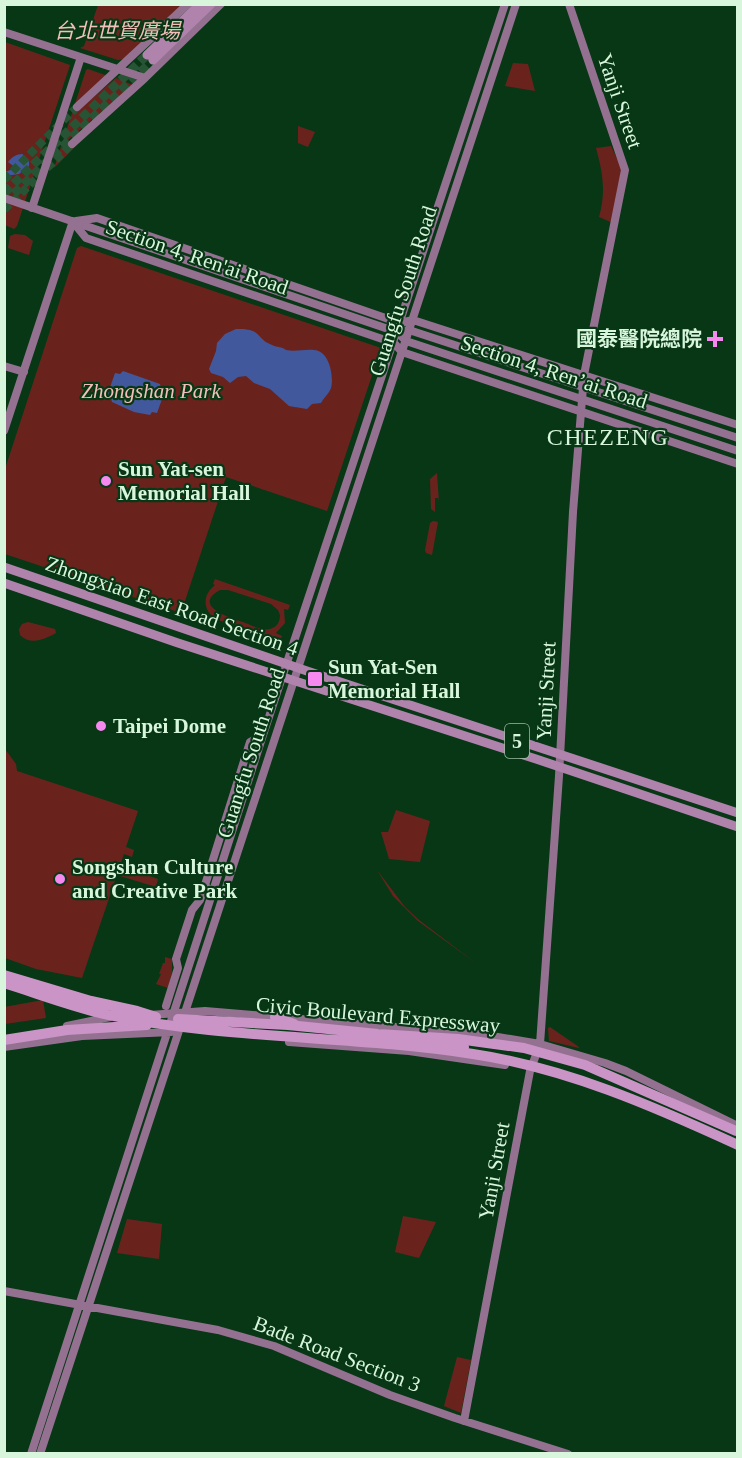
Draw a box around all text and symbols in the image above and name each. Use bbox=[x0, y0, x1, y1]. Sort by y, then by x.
park label: 台北世貿廣場 bbox=[54, 19, 182, 43]
street label: Yanji Street bbox=[593, 50, 647, 152]
street label: Guangfu South Road bbox=[364, 202, 442, 379]
street label: Section 4, Ren'ai Road bbox=[103, 214, 292, 300]
place label: 國泰醫院總院 bbox=[576, 327, 702, 351]
street label: Section 4, Ren’ai Road bbox=[458, 330, 651, 414]
marker: 國泰醫院總院 bbox=[706, 330, 724, 348]
park label: Zhongshan Park bbox=[81, 379, 221, 403]
district label: CHEZENG bbox=[547, 424, 669, 450]
place label: Sun Yat-sen Memorial Hall bbox=[118, 457, 251, 505]
marker: Sun Yat-sen Memorial Hall bbox=[99, 474, 113, 488]
street label: Zhongxiao East Road Section 4 bbox=[42, 551, 302, 661]
street label: Yanji Street bbox=[531, 641, 561, 741]
place label: Sun Yat-Sen Memorial Hall bbox=[328, 655, 461, 703]
street label: Guangfu South Road bbox=[212, 664, 290, 841]
marker: Sun Yat-Sen Memorial Hall bbox=[306, 670, 324, 688]
place label: Taipei Dome bbox=[113, 714, 226, 738]
marker: Taipei Dome bbox=[94, 719, 108, 733]
road number: 5 bbox=[505, 724, 529, 758]
place label: Songshan Culture and Creative Park bbox=[72, 855, 238, 903]
marker: Songshan Culture and Creative Park bbox=[53, 872, 67, 886]
street label: Civic Boulevard Expressway bbox=[255, 992, 502, 1038]
street label: Yanji Street bbox=[474, 1120, 514, 1222]
street label: Bade Road Section 3 bbox=[250, 1311, 424, 1397]

